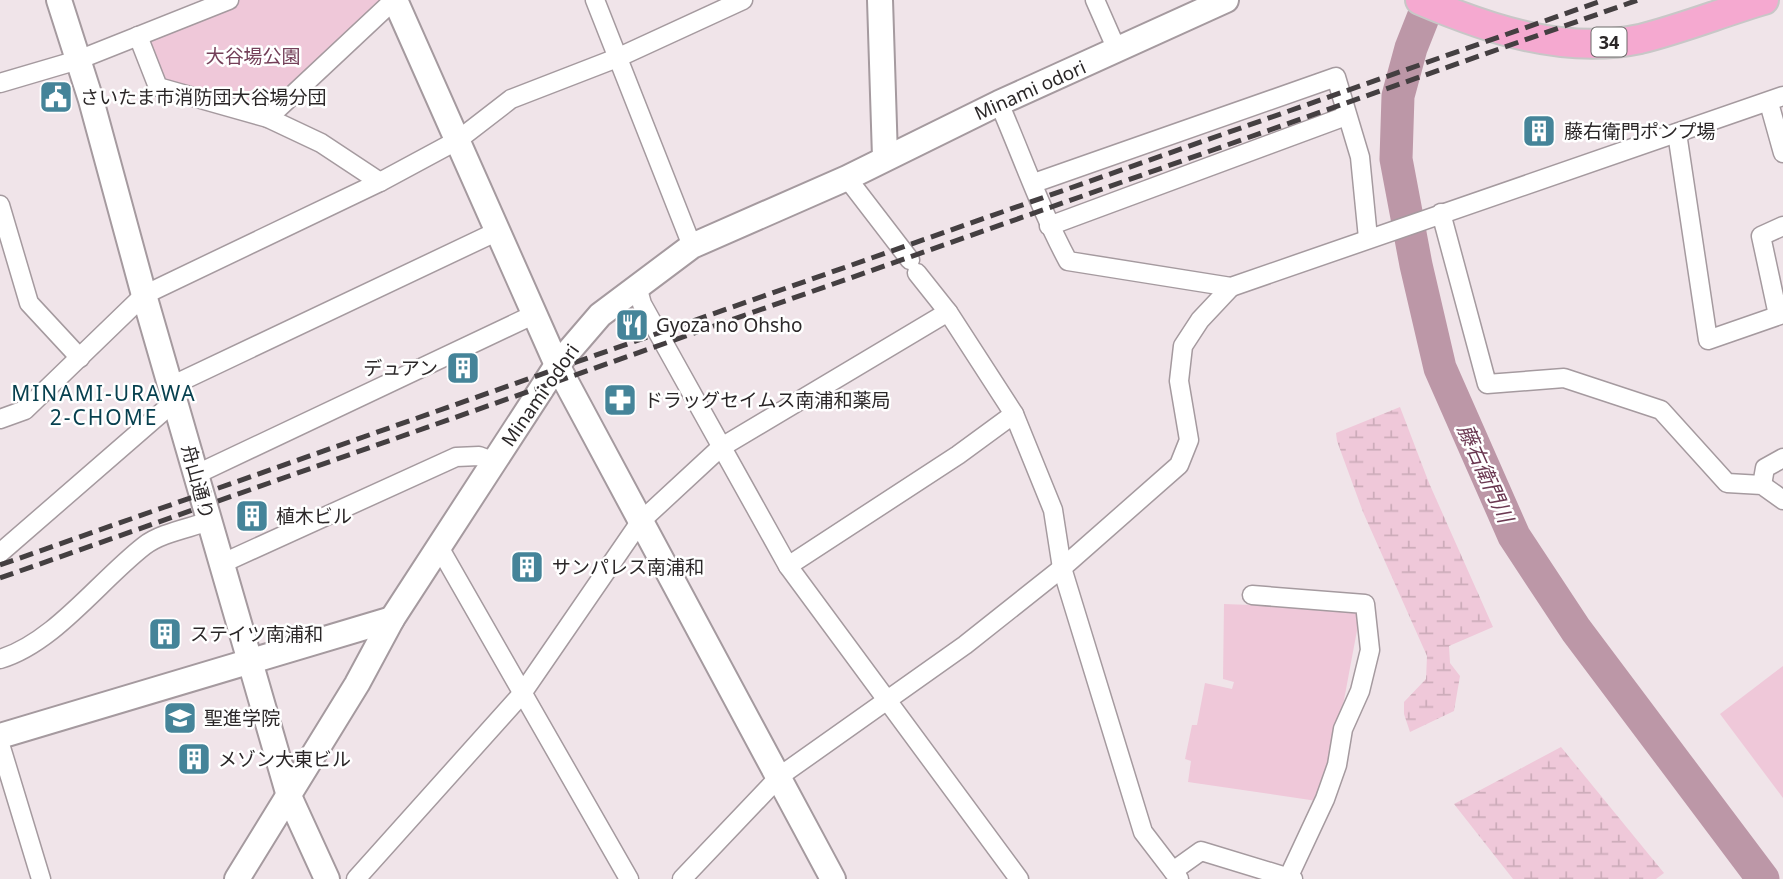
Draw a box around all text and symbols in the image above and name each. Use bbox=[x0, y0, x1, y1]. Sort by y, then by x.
road number: 34 bbox=[1592, 28, 1626, 56]
park label: 大谷場公園 bbox=[205, 43, 301, 69]
street label: Minami odori bbox=[970, 54, 1090, 126]
public building icon: さいたま市消防団大谷場分団 bbox=[37, 78, 75, 116]
place label: さいたま市消防団大谷場分団 bbox=[80, 84, 326, 110]
building icon: 藤右衛門ポンプ場 bbox=[1520, 112, 1558, 150]
place label: 藤右衛門ポンプ場 bbox=[1564, 118, 1715, 144]
restaurant icon: Gyoza no Ohsho bbox=[613, 306, 651, 344]
place label: Gyoza no Ohsho bbox=[656, 312, 802, 338]
street label: Minami odori bbox=[495, 339, 585, 451]
building icon: デュアン bbox=[444, 349, 482, 387]
place label: デュアン bbox=[363, 355, 438, 381]
district label: MINAMI-URAWA 2-CHOME bbox=[11, 379, 197, 431]
pharmacy icon: ドラッグセイムス南浦和薬局 bbox=[601, 381, 639, 419]
place label: ドラッグセイムス南浦和薬局 bbox=[644, 387, 891, 413]
water label: 藤右衛門川 bbox=[1452, 419, 1521, 528]
street label: 舟山通り bbox=[176, 442, 220, 522]
building icon: 植木ビル bbox=[233, 497, 271, 535]
place label: 植木ビル bbox=[276, 503, 352, 529]
building icon: サンパレス南浦和 bbox=[508, 548, 546, 586]
place label: サンパレス南浦和 bbox=[552, 554, 704, 580]
building icon: ステイツ南浦和 bbox=[146, 615, 184, 653]
place label: ステイツ南浦和 bbox=[190, 621, 323, 647]
school or university icon: 聖進学院 bbox=[161, 699, 199, 737]
place label: 聖進学院 bbox=[204, 705, 280, 731]
building icon: メゾン大東ビル bbox=[175, 740, 213, 778]
place label: メゾン大東ビル bbox=[218, 746, 351, 772]

